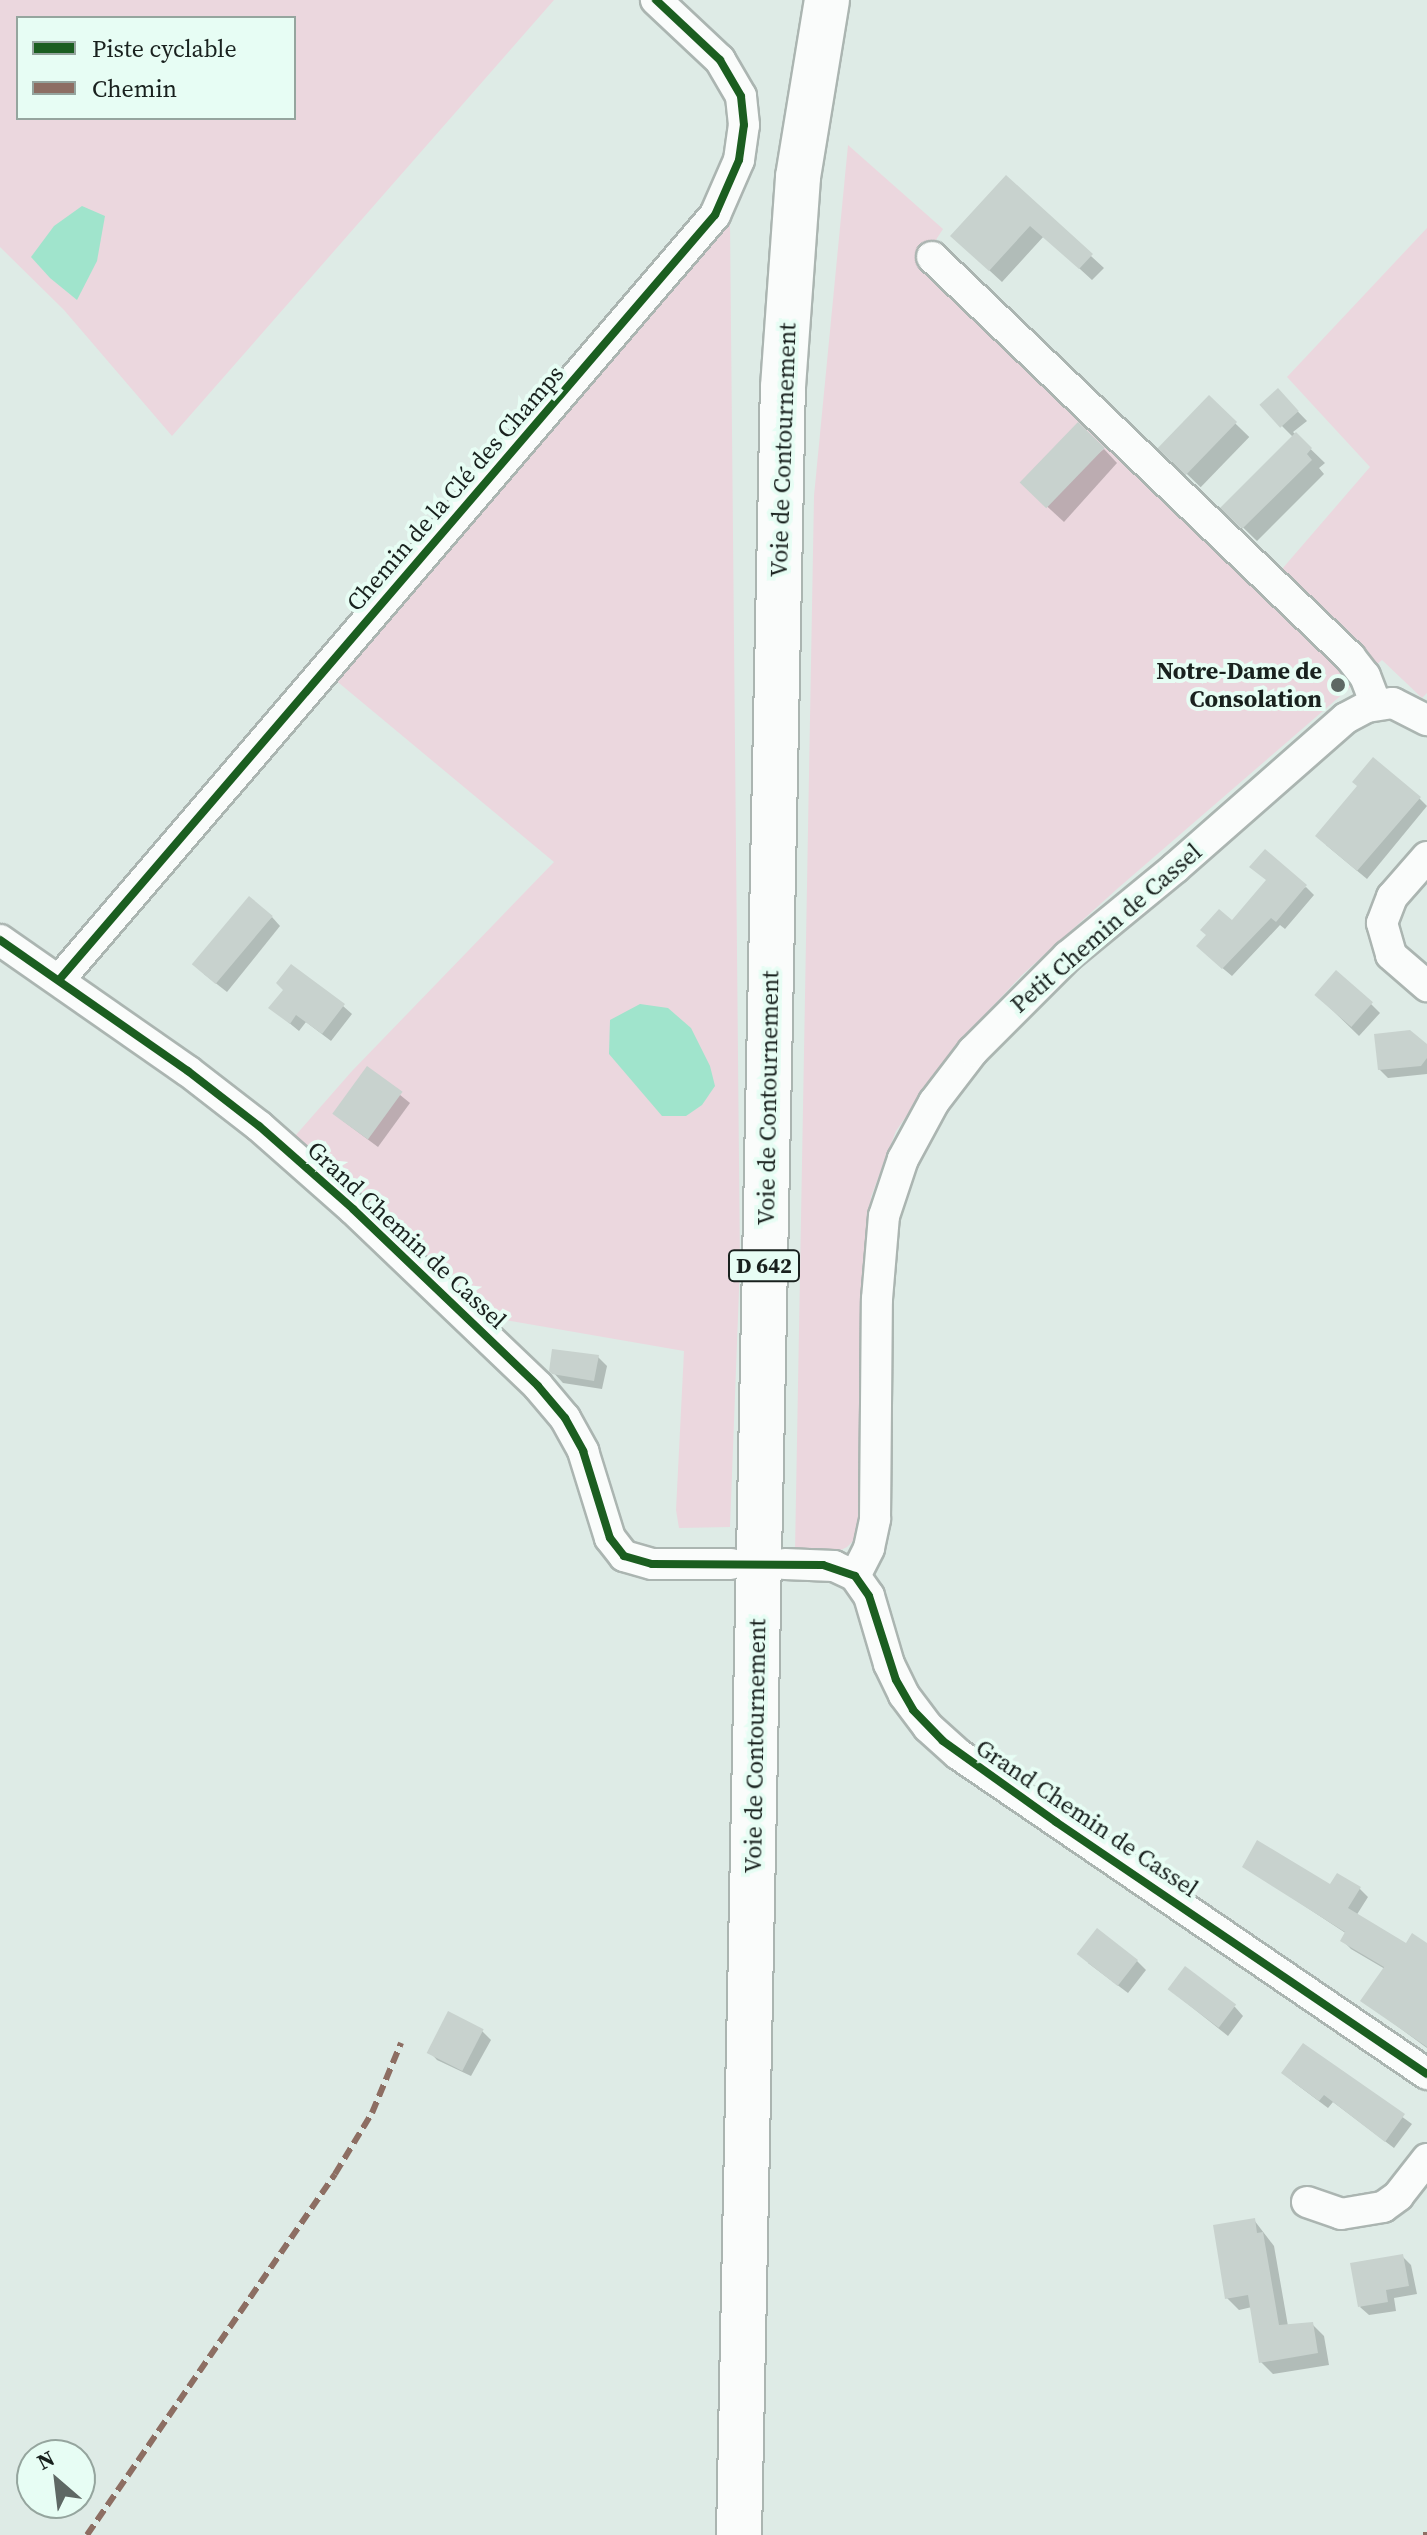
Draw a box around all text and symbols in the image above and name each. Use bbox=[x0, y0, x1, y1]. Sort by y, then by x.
legend bbox=[16, 16, 296, 120]
text: Piste cyclable bbox=[92, 32, 237, 65]
text: Chemin bbox=[92, 72, 177, 105]
street label: Voie de Contournement bbox=[764, 322, 802, 578]
street label: Chemin de la Clé des Champs bbox=[340, 359, 570, 617]
place label: Notre-Dame de Consolation bbox=[1156, 657, 1322, 713]
marker: Notre-Dame de Consolation bbox=[1329, 676, 1347, 694]
street label: Petit Chemin de Cassel bbox=[1005, 837, 1207, 1019]
street label: Voie de Contournement bbox=[751, 970, 785, 1226]
street label: Grand Chemin de Cassel bbox=[302, 1135, 512, 1335]
road number: D 642 bbox=[728, 1248, 800, 1284]
street label: Voie de Contournement bbox=[738, 1618, 772, 1874]
street label: Grand Chemin de Cassel bbox=[971, 1733, 1203, 1903]
north arrow bbox=[16, 2439, 96, 2519]
text: N bbox=[32, 2443, 60, 2477]

